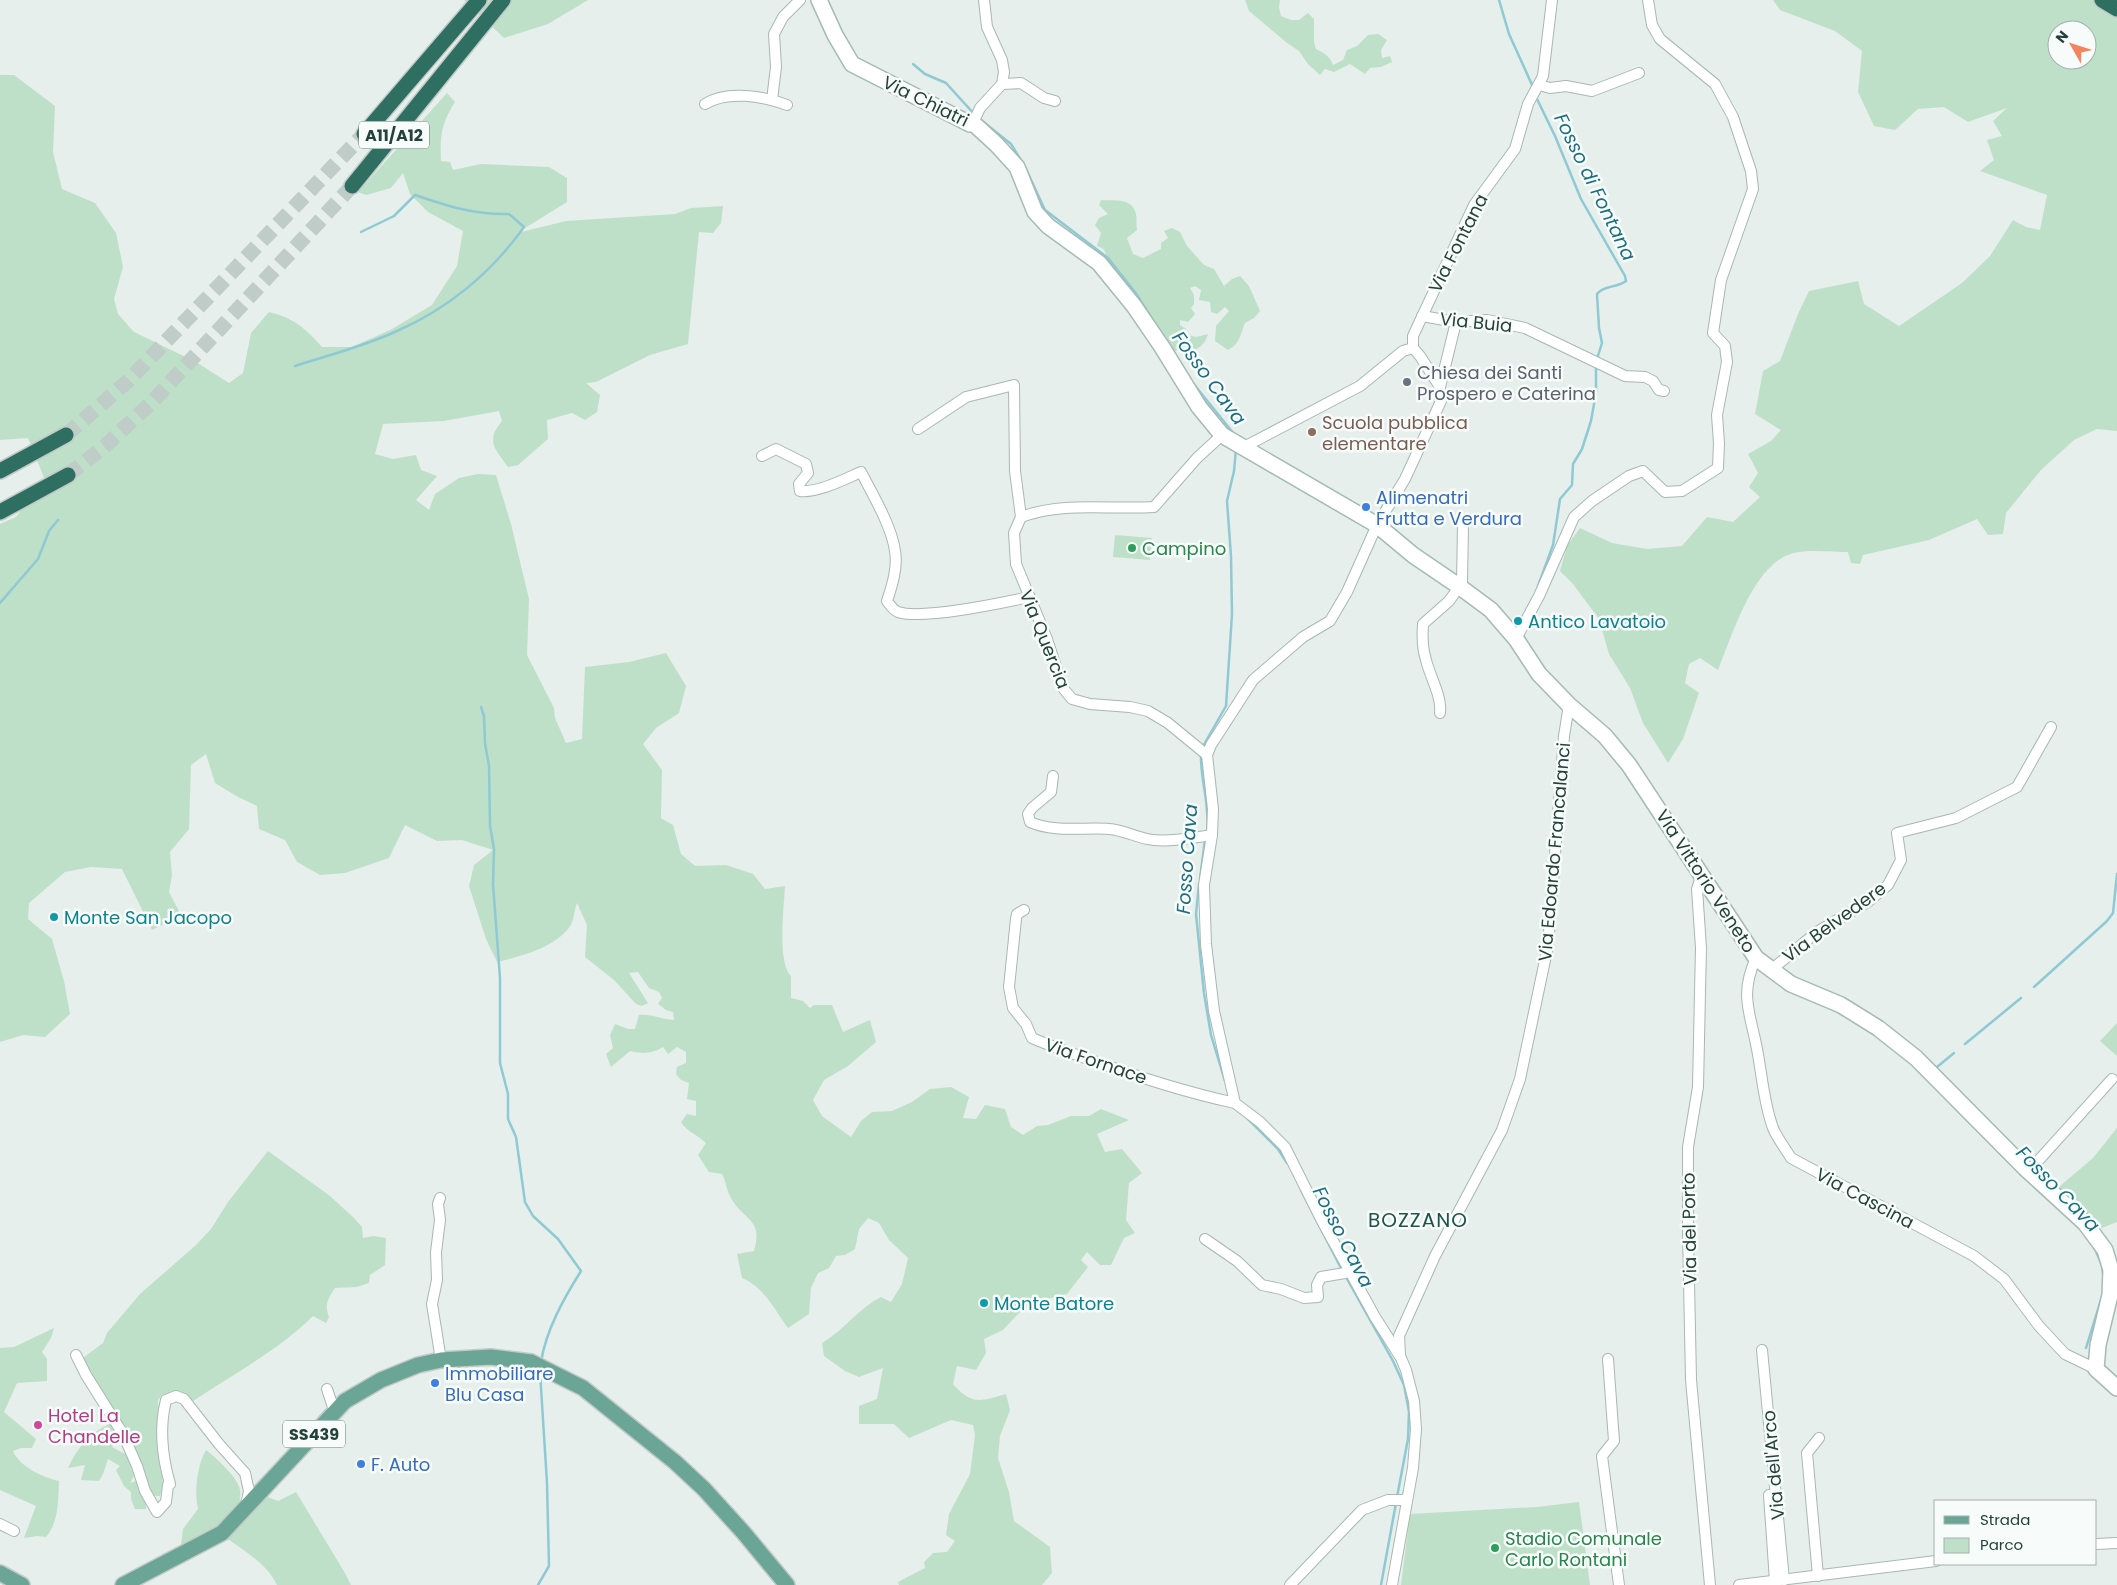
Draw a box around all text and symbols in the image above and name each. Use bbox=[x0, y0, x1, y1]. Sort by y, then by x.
north arrow bbox=[2047, 20, 2097, 70]
text: N bbox=[2051, 26, 2073, 47]
street label: Via Chiatri bbox=[879, 69, 973, 133]
water label: Fosso di Fontana bbox=[1548, 109, 1643, 266]
road number: A11/A12 bbox=[359, 122, 429, 148]
street label: Via Fontana bbox=[1422, 189, 1494, 297]
street label: Via Buia bbox=[1439, 306, 1513, 338]
water label: Fosso Cava bbox=[1166, 325, 1252, 431]
place label: Chiesa dei Santi Prospero e Caterina bbox=[1417, 360, 1596, 406]
marker: Chiesa dei Santi Prospero e Caterina bbox=[1401, 376, 1413, 388]
place label: Scuola pubblica elementare bbox=[1322, 410, 1468, 456]
marker: Scuola pubblica elementare bbox=[1306, 426, 1318, 438]
place label: Alimenatri Frutta e Verdura bbox=[1376, 485, 1522, 531]
marker: Alimenatri Frutta e Verdura bbox=[1360, 501, 1372, 513]
place label: Campino bbox=[1142, 536, 1226, 561]
marker: Campino bbox=[1126, 542, 1138, 554]
street label: Via Quercia bbox=[1014, 586, 1076, 692]
place label: Antico Lavatoio bbox=[1528, 609, 1666, 634]
marker: Antico Lavatoio bbox=[1512, 615, 1524, 627]
street label: Via Edoardo Francalanci bbox=[1532, 741, 1576, 963]
water label: Fosso Cava bbox=[1170, 803, 1204, 915]
street label: Via Vittorio Veneto bbox=[1650, 804, 1762, 958]
street label: Via Belvedere bbox=[1777, 876, 1891, 968]
place label: Monte San Jacopo bbox=[64, 905, 232, 930]
marker: Monte San Jacopo bbox=[48, 911, 60, 923]
street label: Via Fornace bbox=[1042, 1032, 1150, 1090]
water label: Fosso Cava bbox=[2010, 1140, 2106, 1238]
street label: Via Cascina bbox=[1811, 1162, 1919, 1234]
street label: Via del Porto bbox=[1676, 1172, 1702, 1286]
water label: Fosso Cava bbox=[1306, 1182, 1380, 1292]
district label: BOZZANO bbox=[1368, 1206, 1468, 1234]
place label: Monte Batore bbox=[994, 1291, 1114, 1316]
marker: Monte Batore bbox=[978, 1297, 990, 1309]
place label: Immobiliare Blu Casa bbox=[445, 1361, 554, 1407]
marker: Immobiliare Blu Casa bbox=[429, 1377, 441, 1389]
place label: Hotel La Chandelle bbox=[48, 1403, 140, 1449]
street label: Via dell'Arco bbox=[1756, 1409, 1790, 1521]
marker: Hotel La Chandelle bbox=[32, 1419, 44, 1431]
road number: SS439 bbox=[283, 1420, 345, 1448]
place label: F. Auto bbox=[371, 1452, 430, 1477]
marker: F. Auto bbox=[355, 1458, 367, 1470]
legend bbox=[1934, 1500, 2097, 1565]
text: Strada bbox=[1980, 1509, 2030, 1530]
place label: Stadio Comunale Carlo Rontani bbox=[1505, 1526, 1662, 1572]
text: Parco bbox=[1980, 1534, 2023, 1555]
marker: Stadio Comunale Carlo Rontani bbox=[1489, 1542, 1501, 1554]

